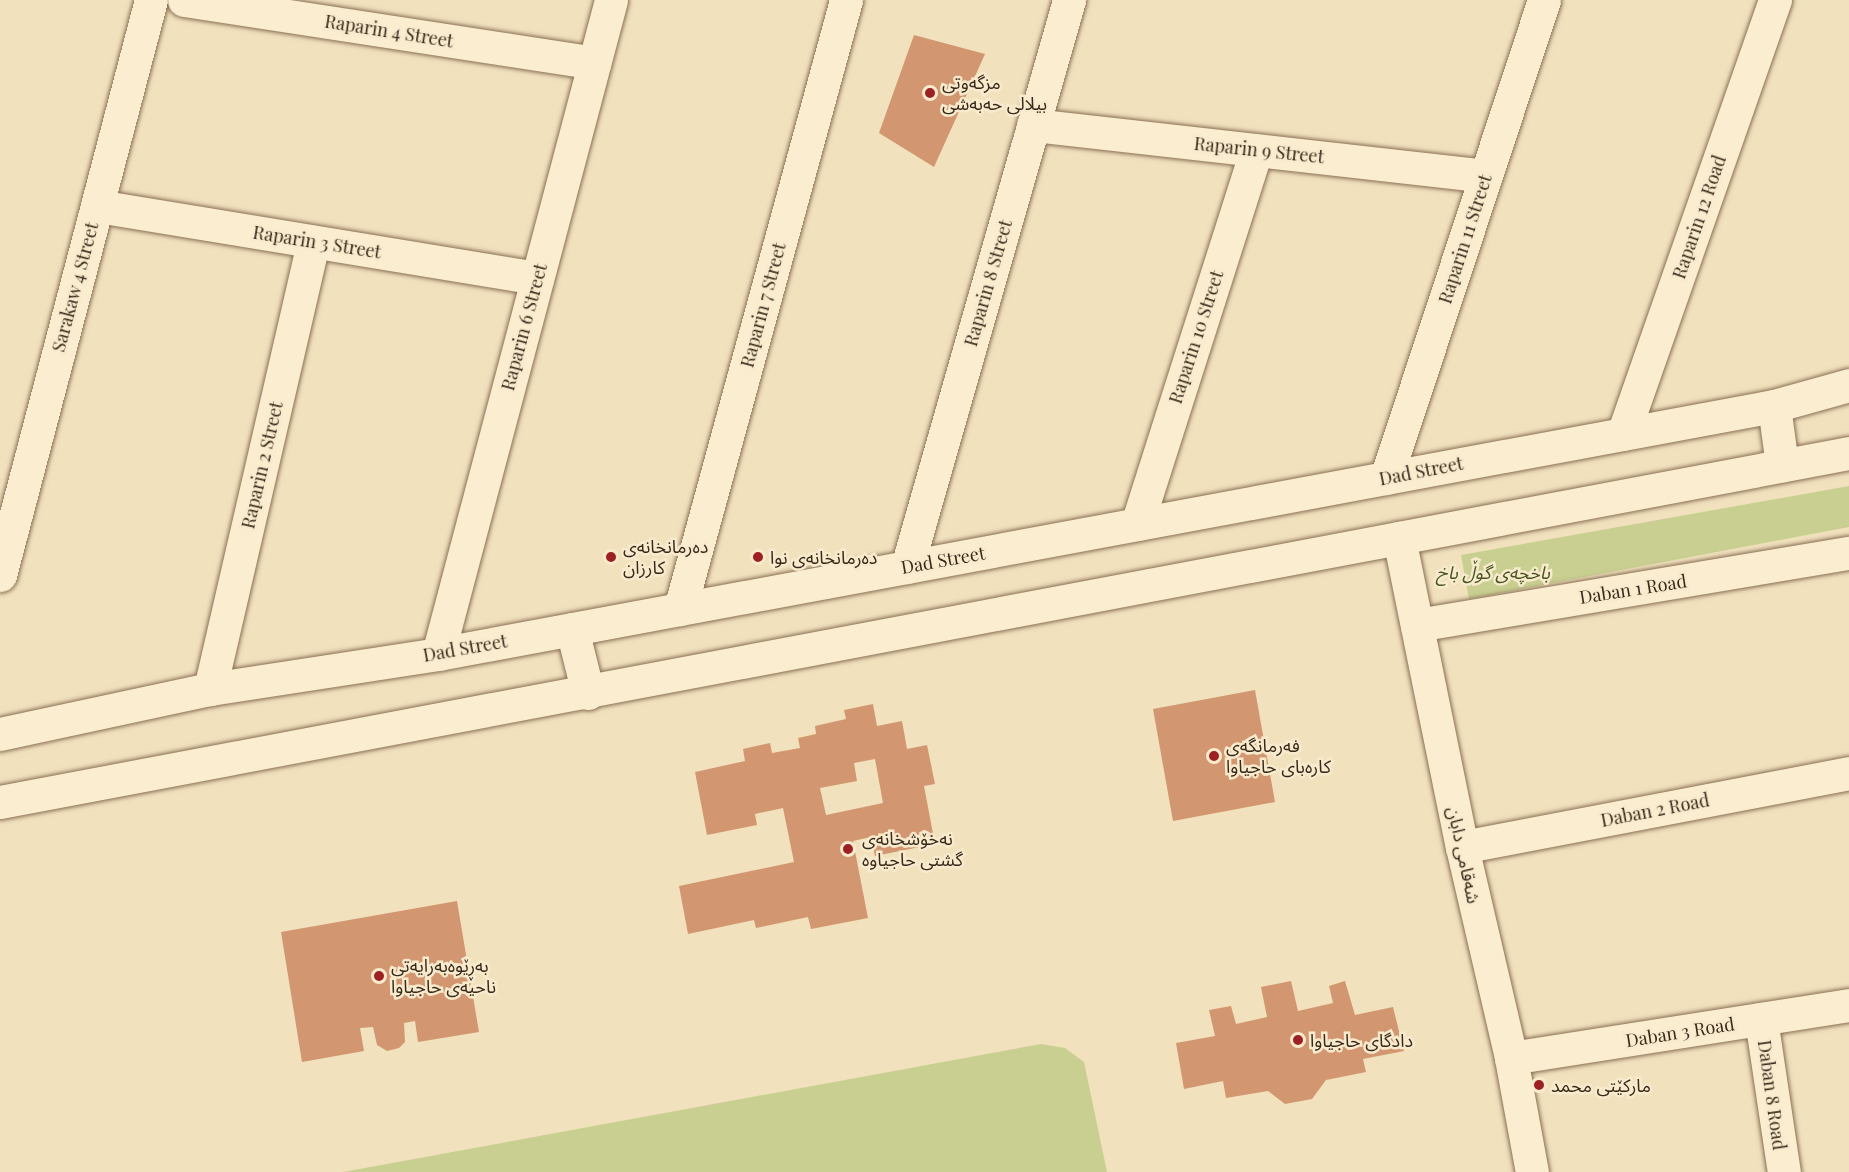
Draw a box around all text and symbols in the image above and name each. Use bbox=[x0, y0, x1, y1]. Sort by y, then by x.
street label: Raparin 4 Street bbox=[323, 10, 455, 52]
place label: مزگەوتی بیلالی حەبەشی bbox=[942, 72, 1047, 115]
marker: مزگەوتی بیلالی حەبەشی bbox=[923, 86, 937, 100]
street label: Raparin 9 Street bbox=[1193, 132, 1325, 168]
street label: Raparin 12 Road bbox=[1668, 152, 1730, 282]
street label: Raparin 11 Street bbox=[1434, 172, 1496, 306]
street label: Raparin 8 Street bbox=[960, 217, 1016, 349]
street label: Sarakaw 4 Street bbox=[47, 219, 103, 355]
street label: Raparin 3 Street bbox=[251, 221, 383, 263]
street label: Raparin 7 Street bbox=[736, 240, 790, 370]
street label: Raparin 6 Street bbox=[497, 261, 551, 393]
street label: Raparin 10 Street bbox=[1164, 268, 1228, 406]
street label: Raparin 2 Street bbox=[237, 399, 287, 531]
street label: Dad Street bbox=[1377, 452, 1465, 490]
place label: دەرمانخانەی کارزان bbox=[623, 536, 708, 578]
street label: Dad Street bbox=[899, 542, 987, 578]
place label: دەرمانخانەی نوا bbox=[770, 546, 877, 568]
marker: دەرمانخانەی کارزان bbox=[604, 550, 618, 564]
marker: دەرمانخانەی نوا bbox=[751, 550, 765, 564]
park label: باخچەی گوڵ باخ bbox=[1436, 561, 1550, 583]
street label: Daban 1 Road bbox=[1578, 570, 1688, 608]
street label: Dad Street bbox=[421, 630, 509, 666]
place label: فەرمانگەی کارەبای حاجیاوا bbox=[1226, 735, 1331, 777]
marker: فەرمانگەی کارەبای حاجیاوا bbox=[1207, 749, 1221, 763]
street label: Daban 2 Road bbox=[1599, 789, 1711, 831]
street label: شەقامی دابان bbox=[1443, 805, 1485, 905]
place label: نەخۆشخانەی گشتی حاجیاوە bbox=[862, 828, 963, 870]
marker: نەخۆشخانەی گشتی حاجیاوە bbox=[839, 840, 857, 858]
place label: بەڕێوەبەرایەتی ناحیەی حاجیاوا bbox=[391, 955, 496, 998]
marker: بەڕێوەبەرایەتی ناحیەی حاجیاوا bbox=[372, 969, 386, 983]
street label: Daban 3 Road bbox=[1624, 1013, 1736, 1051]
place label: دادگای حاجیاوا bbox=[1310, 1029, 1413, 1051]
marker: دادگای حاجیاوا bbox=[1291, 1033, 1305, 1047]
street label: Daban 8 Road bbox=[1754, 1039, 1790, 1151]
place label: مارکێتی محمد bbox=[1551, 1074, 1651, 1096]
marker: مارکێتی محمد bbox=[1532, 1078, 1546, 1092]

